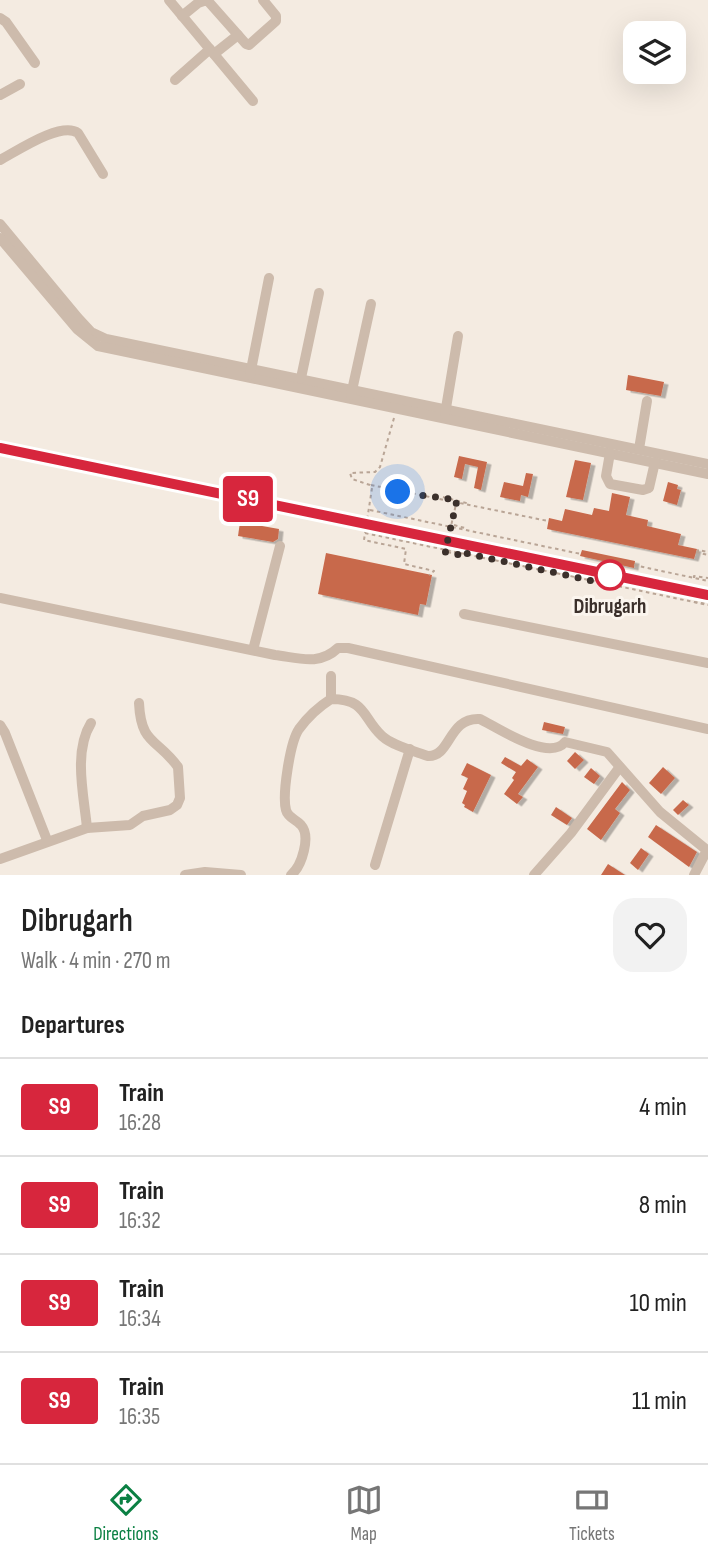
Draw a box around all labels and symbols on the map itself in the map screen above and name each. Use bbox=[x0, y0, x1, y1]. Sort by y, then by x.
your location bbox=[380, 474, 415, 509]
line badge: S9 bbox=[216, 476, 280, 522]
marker: Dibrugarh bbox=[595, 560, 625, 590]
place label: Dibrugarh bbox=[574, 594, 646, 619]

